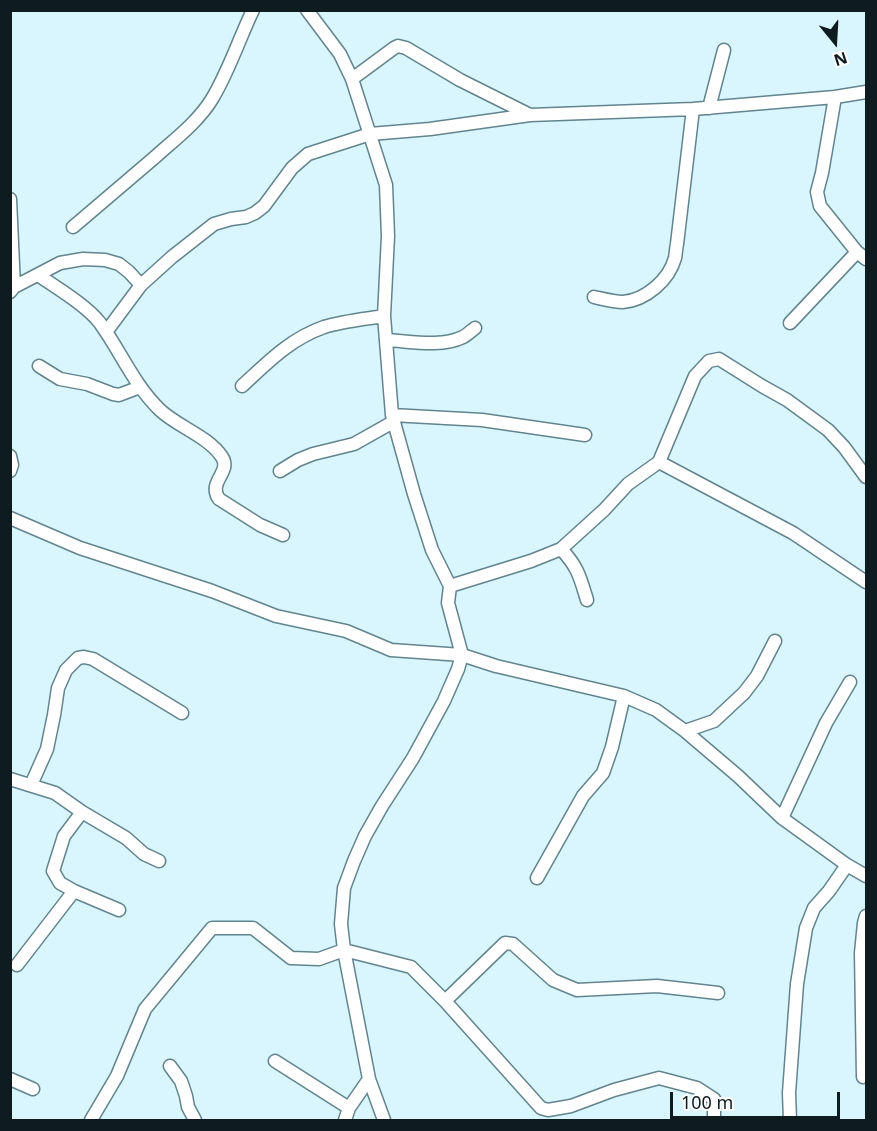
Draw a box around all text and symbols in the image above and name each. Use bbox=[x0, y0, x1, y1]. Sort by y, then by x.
north arrow bbox=[805, 12, 865, 72]
text: N bbox=[831, 47, 850, 72]
scale bar bbox=[673, 1080, 842, 1118]
text: 100 m bbox=[681, 1090, 733, 1114]

